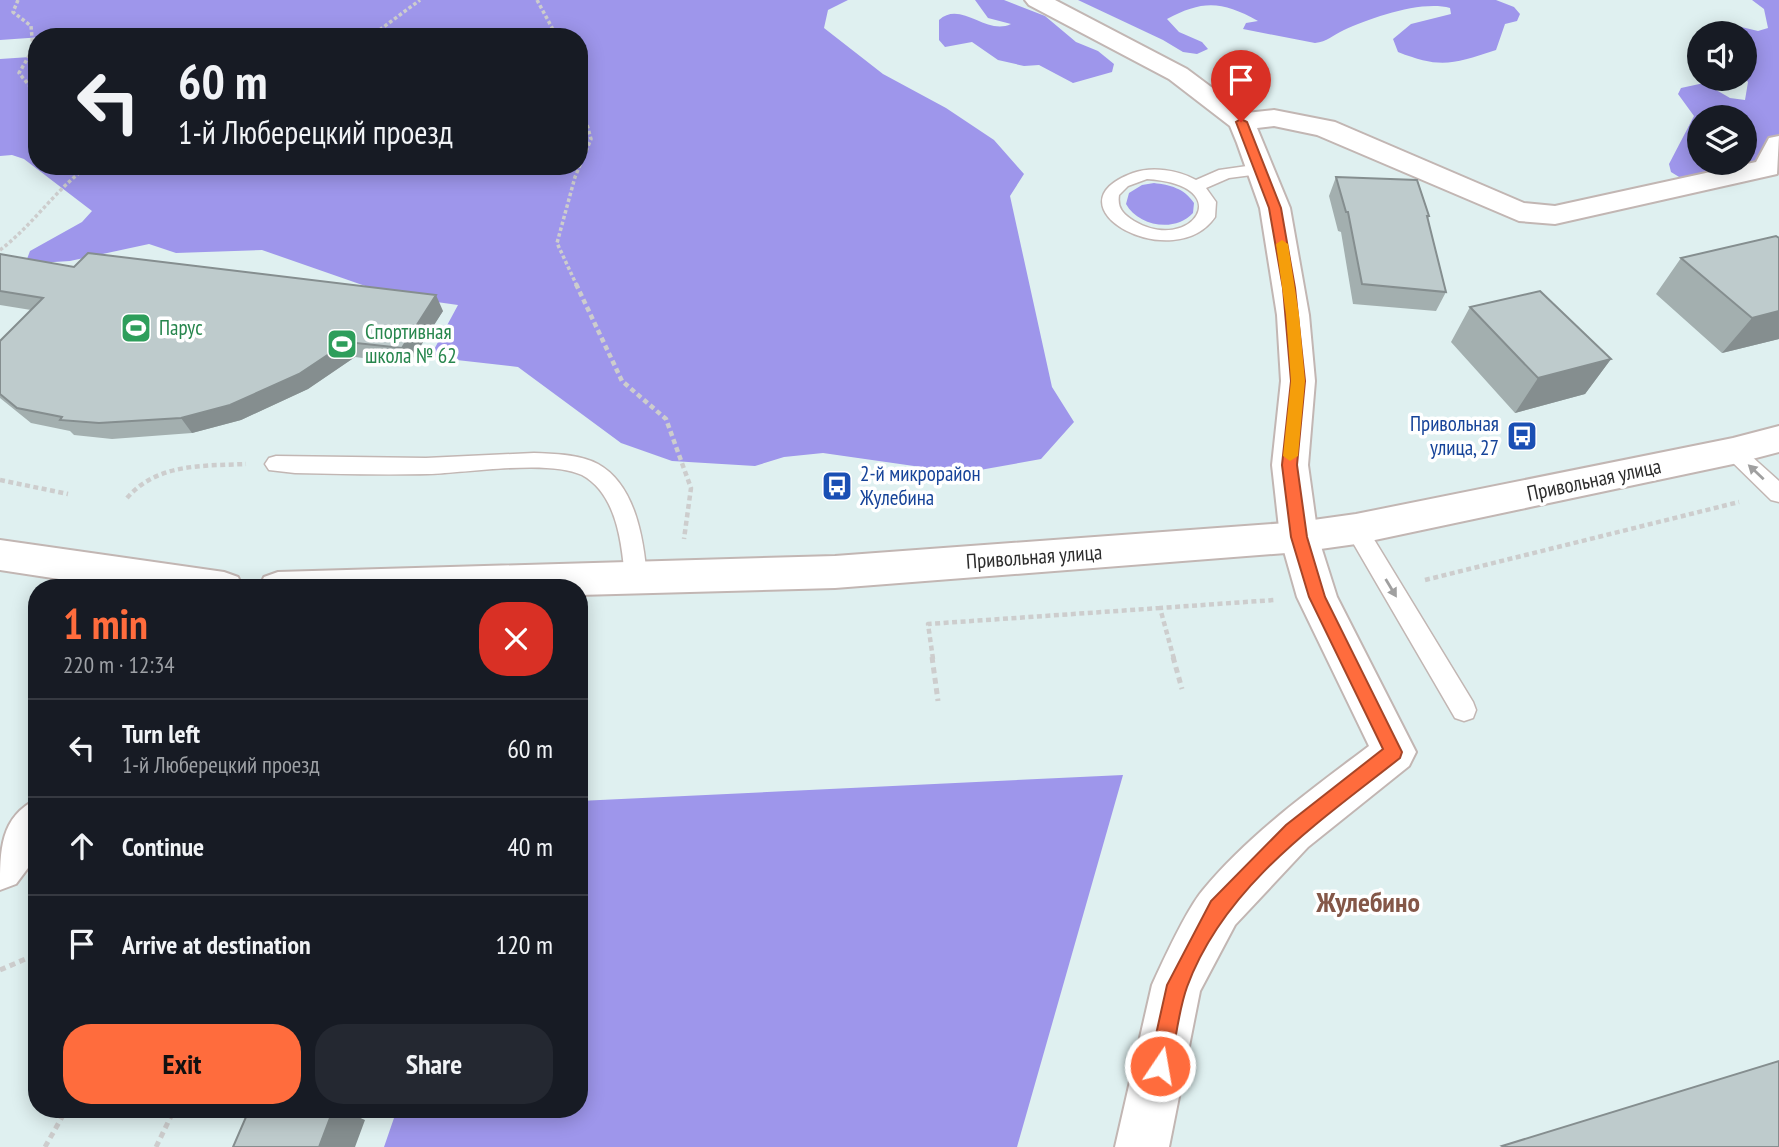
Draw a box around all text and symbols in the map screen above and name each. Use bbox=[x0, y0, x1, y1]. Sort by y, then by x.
map controls bbox=[1687, 21, 1757, 175]
button: sound bbox=[1687, 21, 1757, 91]
text: 60 m bbox=[178, 49, 267, 113]
pin bbox=[1211, 50, 1271, 122]
icon: left bbox=[63, 56, 154, 147]
icon: arrive bbox=[1222, 61, 1260, 99]
button: layers bbox=[1687, 105, 1757, 175]
text: 1-й Люберецкий проезд bbox=[178, 111, 453, 153]
sports icon: Парус bbox=[119, 311, 153, 345]
place label: Парус bbox=[159, 314, 203, 341]
place label: Спортивная школа № 62 bbox=[365, 318, 457, 369]
sports icon: Спортивная школа № 62 bbox=[325, 327, 359, 361]
place label: Привольная улица, 27 bbox=[1410, 410, 1499, 461]
bus stop icon: Привольная улица, 27 bbox=[1505, 419, 1539, 453]
street label: Привольная улица bbox=[1524, 452, 1663, 507]
place label: 2-й микрорайон Жулебина bbox=[859, 460, 981, 511]
one-way arrow bbox=[1748, 465, 1765, 481]
bus stop icon: 2-й микрорайон Жулебина bbox=[820, 469, 854, 503]
street label: Привольная улица bbox=[965, 538, 1103, 575]
one-way arrow bbox=[1385, 578, 1397, 597]
text: 1 min bbox=[63, 596, 148, 651]
button: close bbox=[479, 602, 553, 676]
text: 220 m · 12:34 bbox=[63, 650, 175, 679]
text: Turn left bbox=[122, 717, 200, 750]
icon: left bbox=[63, 729, 101, 767]
text: 60 m bbox=[507, 732, 553, 765]
text: 1-й Люберецкий проезд bbox=[122, 750, 320, 779]
icon: ahead bbox=[63, 827, 101, 865]
text: Continue bbox=[122, 830, 204, 863]
text: 40 m bbox=[507, 830, 553, 863]
district label: Жулебино bbox=[1315, 883, 1420, 920]
icon: arrive bbox=[63, 925, 101, 963]
text: Arrive at destination bbox=[122, 928, 311, 961]
text: 120 m bbox=[495, 928, 553, 961]
button: Exit bbox=[63, 1024, 301, 1104]
button: Share bbox=[315, 1024, 553, 1104]
position arrow bbox=[1123, 1029, 1197, 1103]

